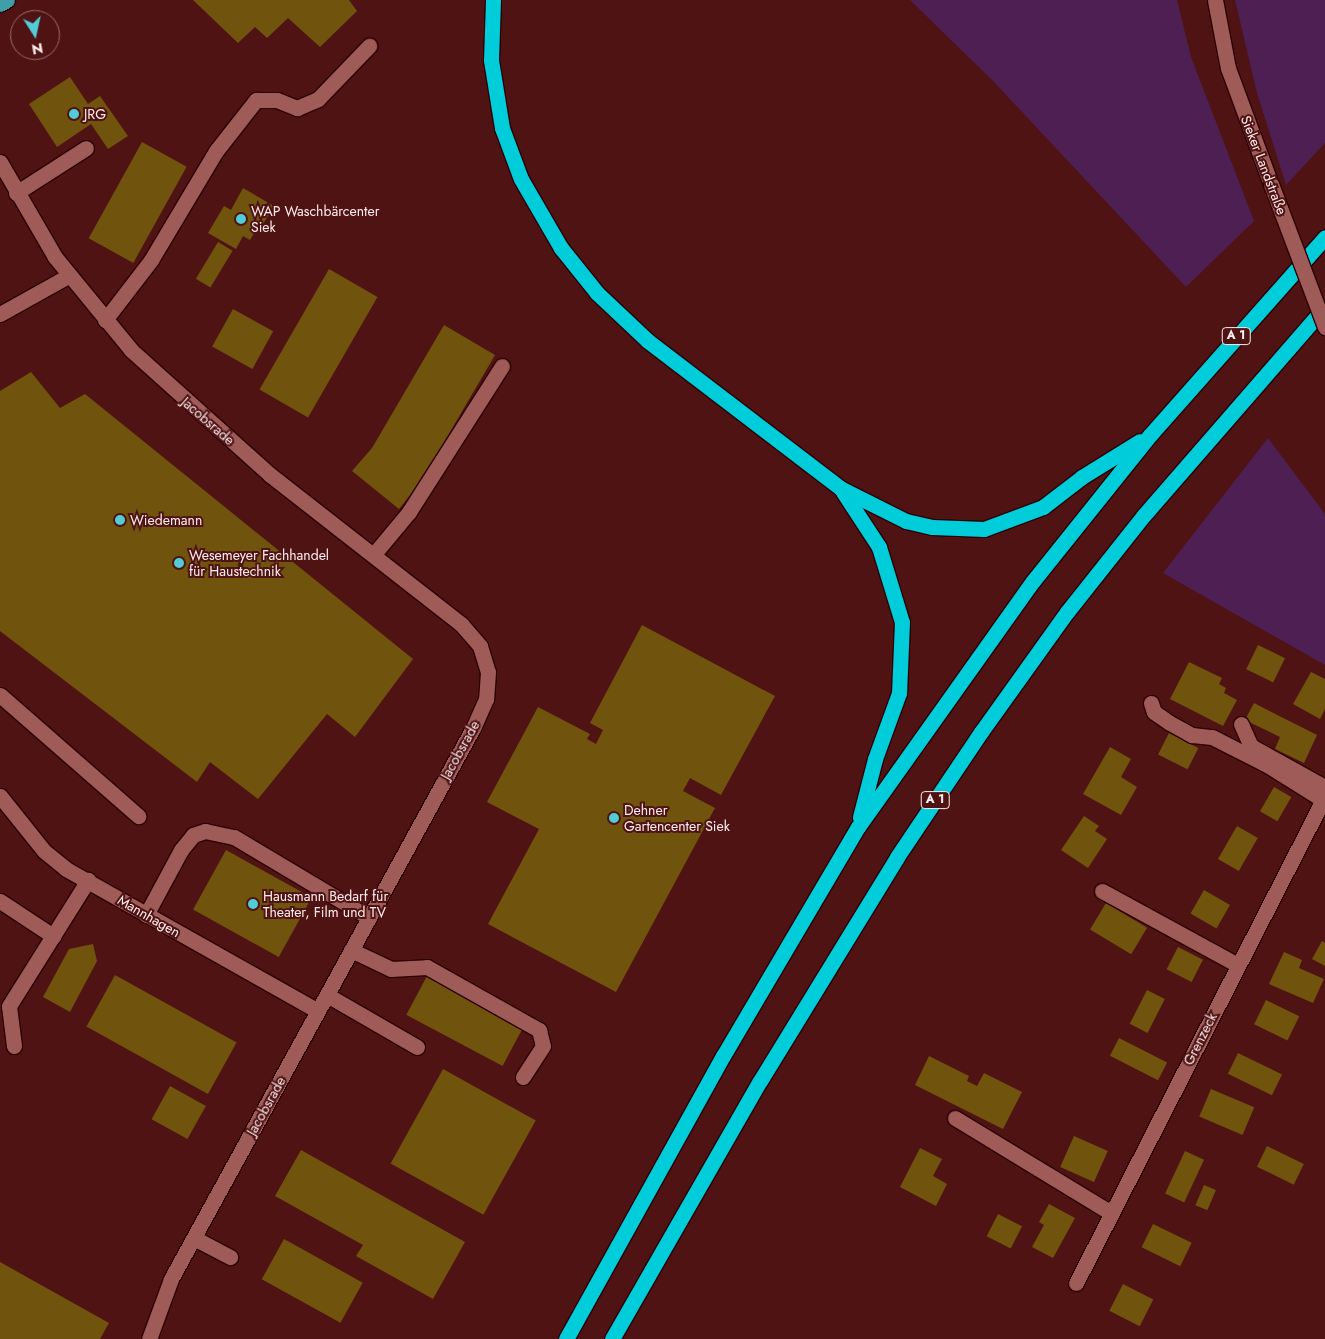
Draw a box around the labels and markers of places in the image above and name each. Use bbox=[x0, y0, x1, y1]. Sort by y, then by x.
place label: JRG bbox=[84, 106, 106, 122]
marker: JRG bbox=[68, 108, 80, 120]
place label: WAP Waschbärcenter Siek bbox=[251, 203, 379, 236]
marker: WAP Waschbärcenter Siek bbox=[235, 213, 247, 225]
place label: Wiedemann bbox=[130, 512, 202, 528]
marker: Wiedemann bbox=[114, 514, 126, 526]
place label: Wesemeyer Fachhandel für Haustechnik bbox=[189, 547, 329, 580]
marker: Wesemeyer Fachhandel für Haustechnik bbox=[173, 557, 185, 569]
place label: Dehner Gartencenter Siek bbox=[624, 802, 730, 834]
marker: Dehner Gartencenter Siek bbox=[608, 812, 620, 824]
place label: Hausmann Bedarf für Theater, Film und TV bbox=[263, 888, 388, 920]
marker: Hausmann Bedarf für Theater, Film und TV bbox=[247, 898, 259, 910]

